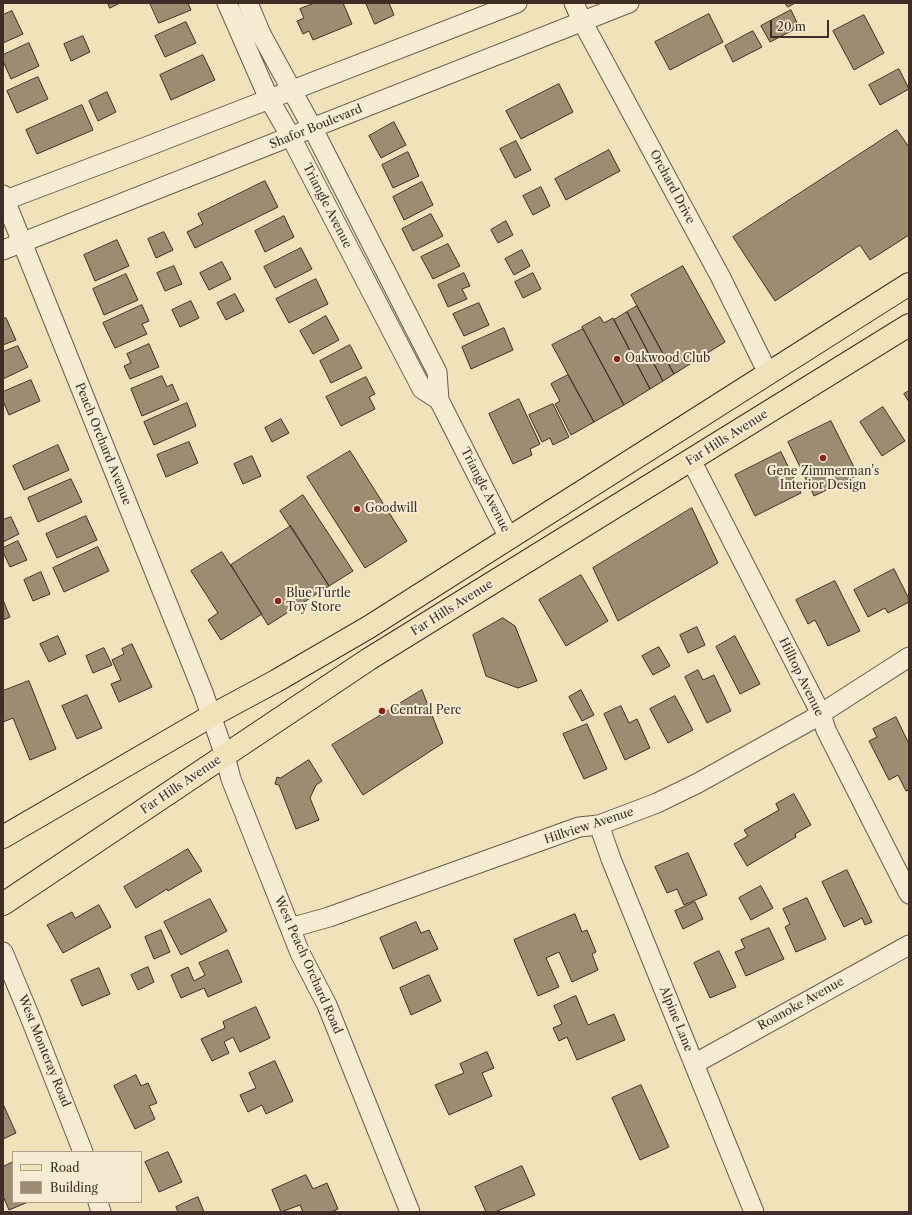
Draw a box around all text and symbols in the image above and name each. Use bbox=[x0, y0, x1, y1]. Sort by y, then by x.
scale bar bbox=[772, 12, 831, 38]
text: 20 m bbox=[777, 19, 806, 34]
street label: Shafor Boulevard bbox=[268, 102, 364, 152]
street label: Orchard Drive bbox=[646, 148, 698, 226]
street label: Triangle Avenue bbox=[299, 161, 355, 251]
place label: Oakwood Club bbox=[625, 352, 710, 366]
marker: Oakwood Club bbox=[612, 354, 622, 364]
street label: Peach Orchard Avenue bbox=[72, 381, 134, 507]
street label: Far Hills Avenue bbox=[683, 407, 771, 469]
street label: Triangle Avenue bbox=[457, 445, 513, 535]
marker: Gene Zimmerman's Interior Design bbox=[818, 453, 828, 463]
place label: Gene Zimmerman's Interior Design bbox=[767, 465, 879, 493]
place label: Goodwill bbox=[365, 502, 417, 516]
marker: Goodwill bbox=[352, 504, 362, 514]
street label: Far Hills Avenue bbox=[408, 577, 496, 639]
place label: Blue Turtle Toy Store bbox=[286, 587, 351, 615]
marker: Blue Turtle Toy Store bbox=[273, 596, 283, 606]
street label: Hilltop Avenue bbox=[776, 635, 826, 719]
place label: Central Perc bbox=[390, 704, 461, 718]
marker: Central Perc bbox=[377, 706, 387, 716]
street label: Far Hills Avenue bbox=[138, 753, 224, 817]
street label: Hillview Avenue bbox=[542, 805, 636, 847]
street label: West Peach Orchard Road bbox=[271, 894, 345, 1036]
street label: Roanoke Avenue bbox=[755, 974, 847, 1034]
street label: Alpine Lane bbox=[656, 984, 696, 1054]
street label: West Monteray Road bbox=[15, 993, 73, 1109]
legend bbox=[12, 1151, 142, 1203]
text: Road bbox=[50, 1160, 80, 1175]
text: Building bbox=[50, 1180, 98, 1195]

